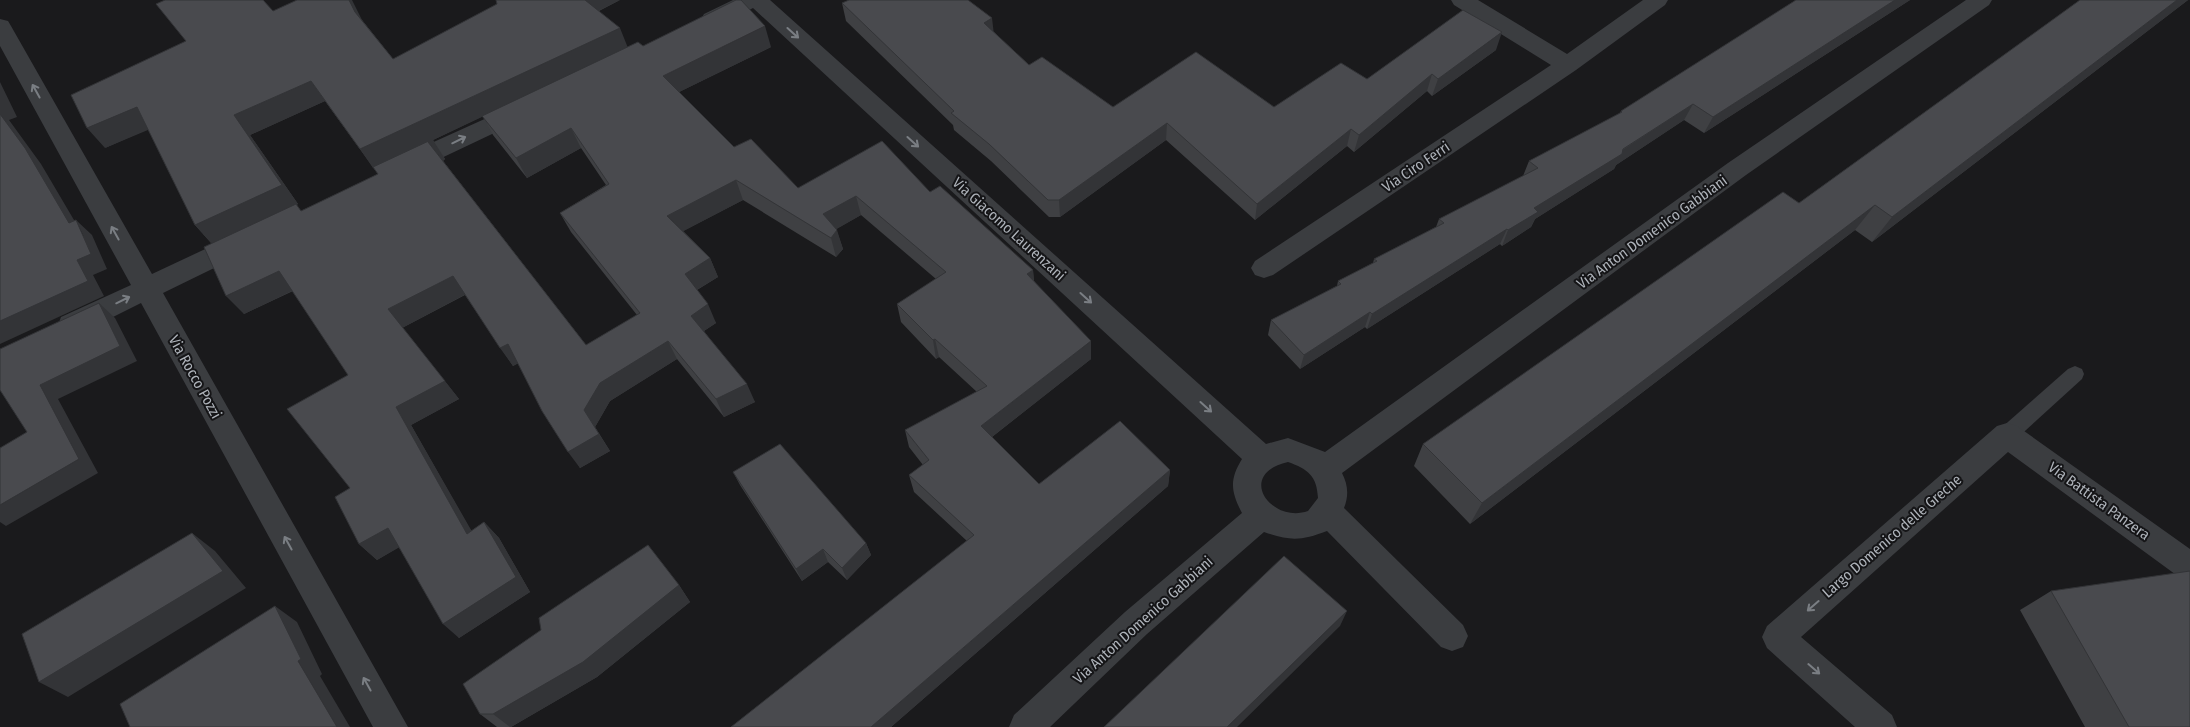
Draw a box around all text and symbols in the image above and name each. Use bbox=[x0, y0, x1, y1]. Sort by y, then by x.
one-way arrow bbox=[786, 27, 799, 39]
one-way arrow bbox=[31, 83, 41, 98]
one-way arrow bbox=[451, 134, 466, 144]
one-way arrow bbox=[907, 136, 920, 148]
street label: Via Ciro Ferri bbox=[1379, 138, 1453, 196]
street label: Via Anton Domenico Gabbiani bbox=[1573, 171, 1731, 293]
street label: Via Giacomo Laurenzani bbox=[949, 174, 1069, 284]
one-way arrow bbox=[110, 225, 120, 240]
one-way arrow bbox=[1079, 292, 1092, 304]
one-way arrow bbox=[115, 295, 130, 305]
street label: Via Rocco Pozzi bbox=[165, 332, 225, 422]
one-way arrow bbox=[1199, 401, 1212, 413]
street label: Via Battista Panzera bbox=[2045, 458, 2153, 544]
street label: Largo Domenico delle Greche bbox=[1819, 471, 1965, 601]
one-way arrow bbox=[283, 535, 293, 550]
street label: Via Anton Domenico Gabbiani bbox=[1070, 553, 1216, 687]
one-way arrow bbox=[1807, 600, 1820, 612]
one-way arrow bbox=[1808, 664, 1821, 675]
one-way arrow bbox=[362, 678, 372, 692]

